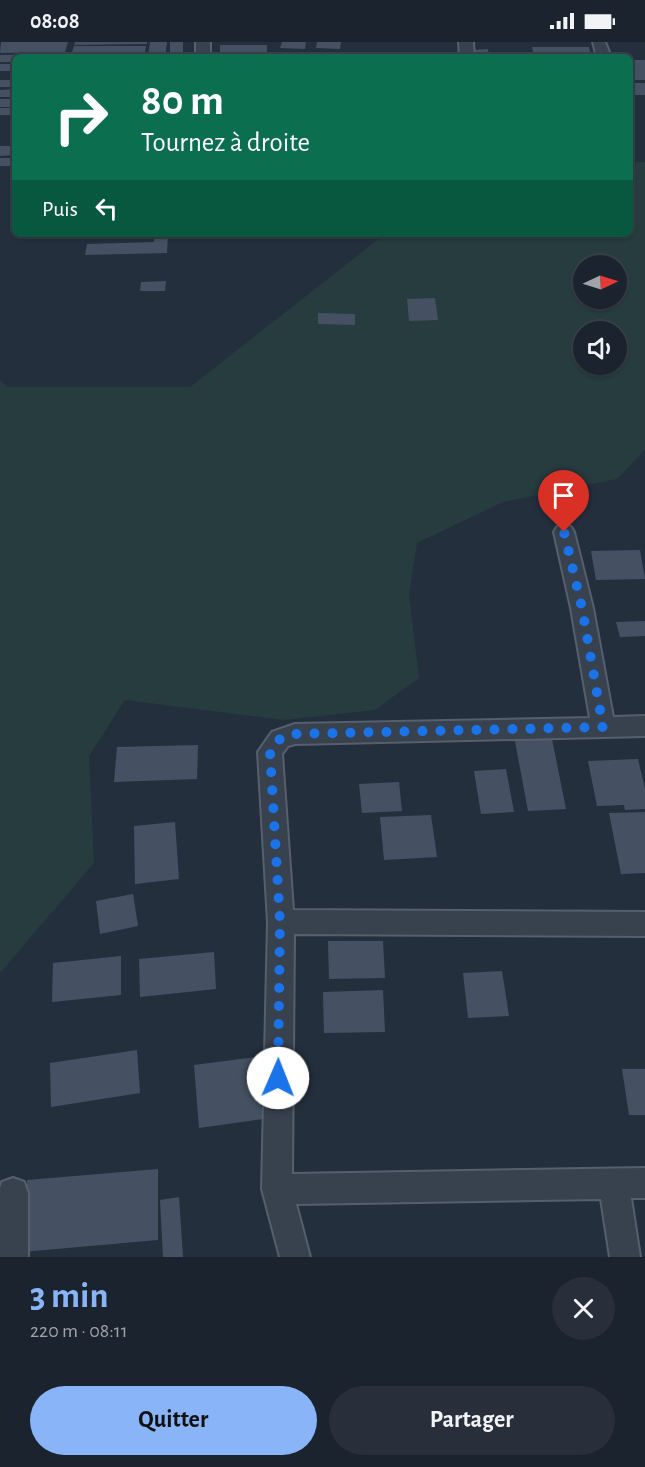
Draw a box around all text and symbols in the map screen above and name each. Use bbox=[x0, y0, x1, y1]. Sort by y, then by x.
text: 08:08 bbox=[30, 10, 80, 32]
icon: right bbox=[42, 78, 120, 156]
text: 80 m bbox=[141, 80, 224, 122]
text: Tournez à droite bbox=[141, 129, 310, 156]
icon: left bbox=[90, 192, 123, 225]
text: Puis bbox=[42, 198, 78, 220]
north arrow bbox=[573, 255, 627, 309]
map controls bbox=[573, 255, 627, 375]
button: sound bbox=[573, 321, 627, 375]
pin bbox=[538, 470, 589, 532]
icon: arrive bbox=[547, 479, 580, 512]
position arrow bbox=[246, 1046, 310, 1110]
button: close bbox=[552, 1277, 615, 1340]
text: 3 min bbox=[30, 1278, 108, 1314]
text: 220 m · 08:11 bbox=[30, 1321, 128, 1341]
button: Quitter bbox=[30, 1386, 317, 1455]
button: Partager bbox=[329, 1386, 615, 1455]

